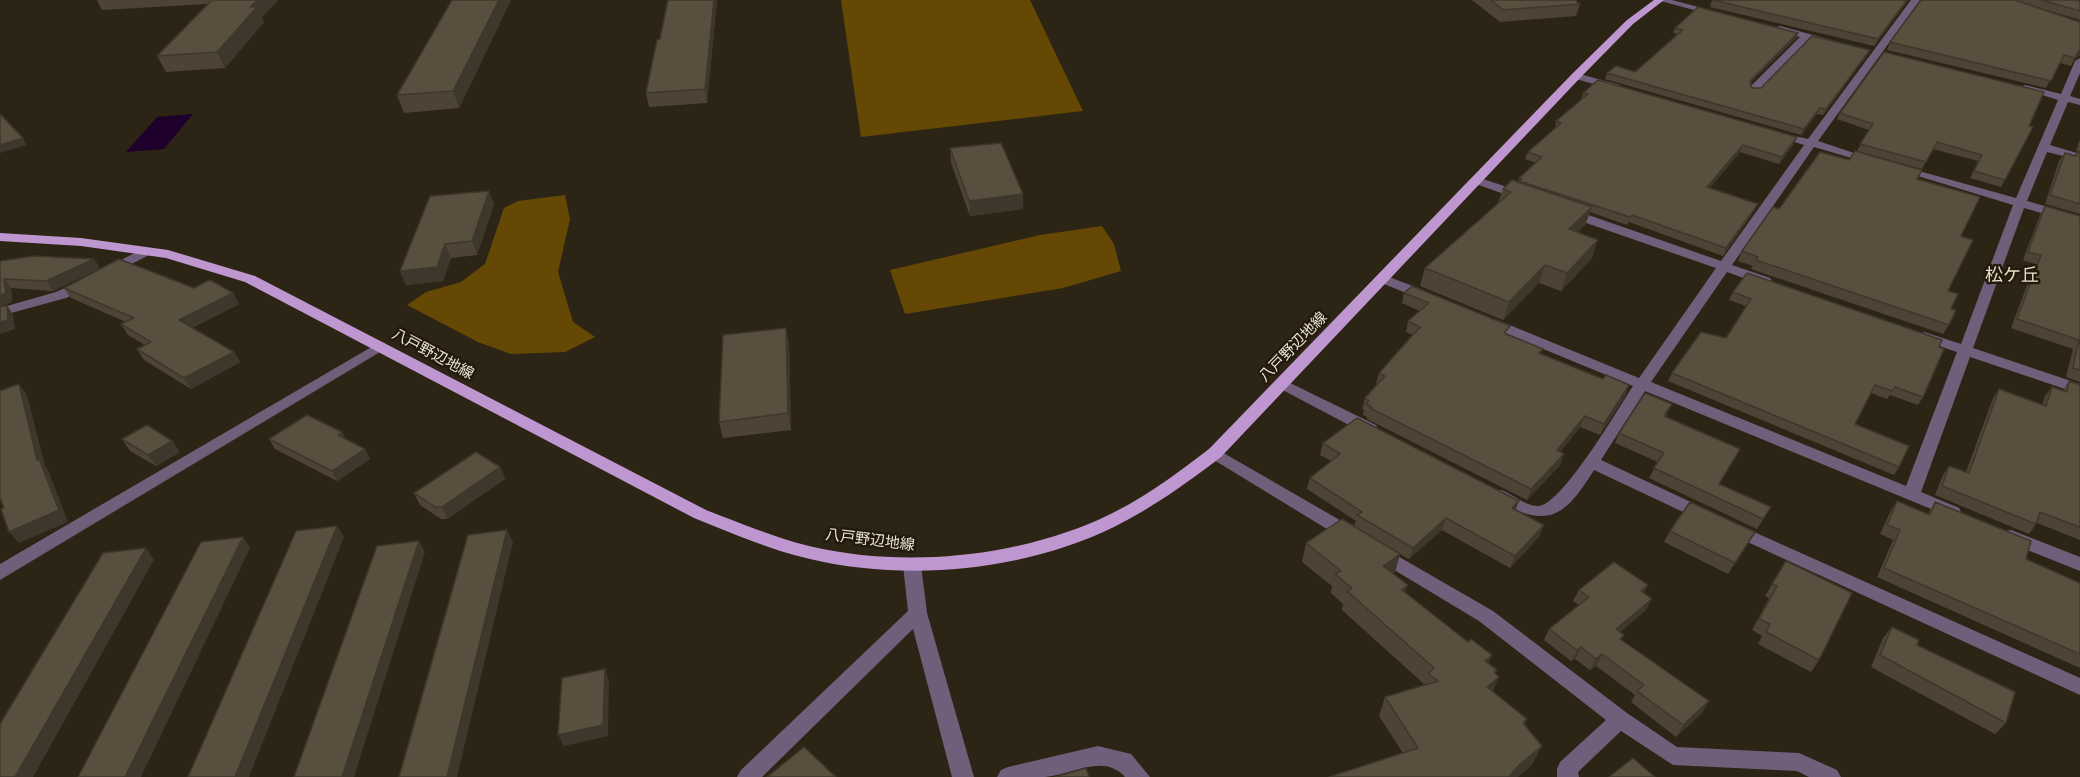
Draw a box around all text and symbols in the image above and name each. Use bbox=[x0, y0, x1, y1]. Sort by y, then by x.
district label: 松ケ丘 bbox=[1985, 264, 2039, 286]
street label: 八戸野辺地線 bbox=[1255, 308, 1331, 386]
street label: 八戸野辺地線 bbox=[389, 325, 477, 383]
street label: 八戸野辺地線 bbox=[824, 526, 916, 554]

